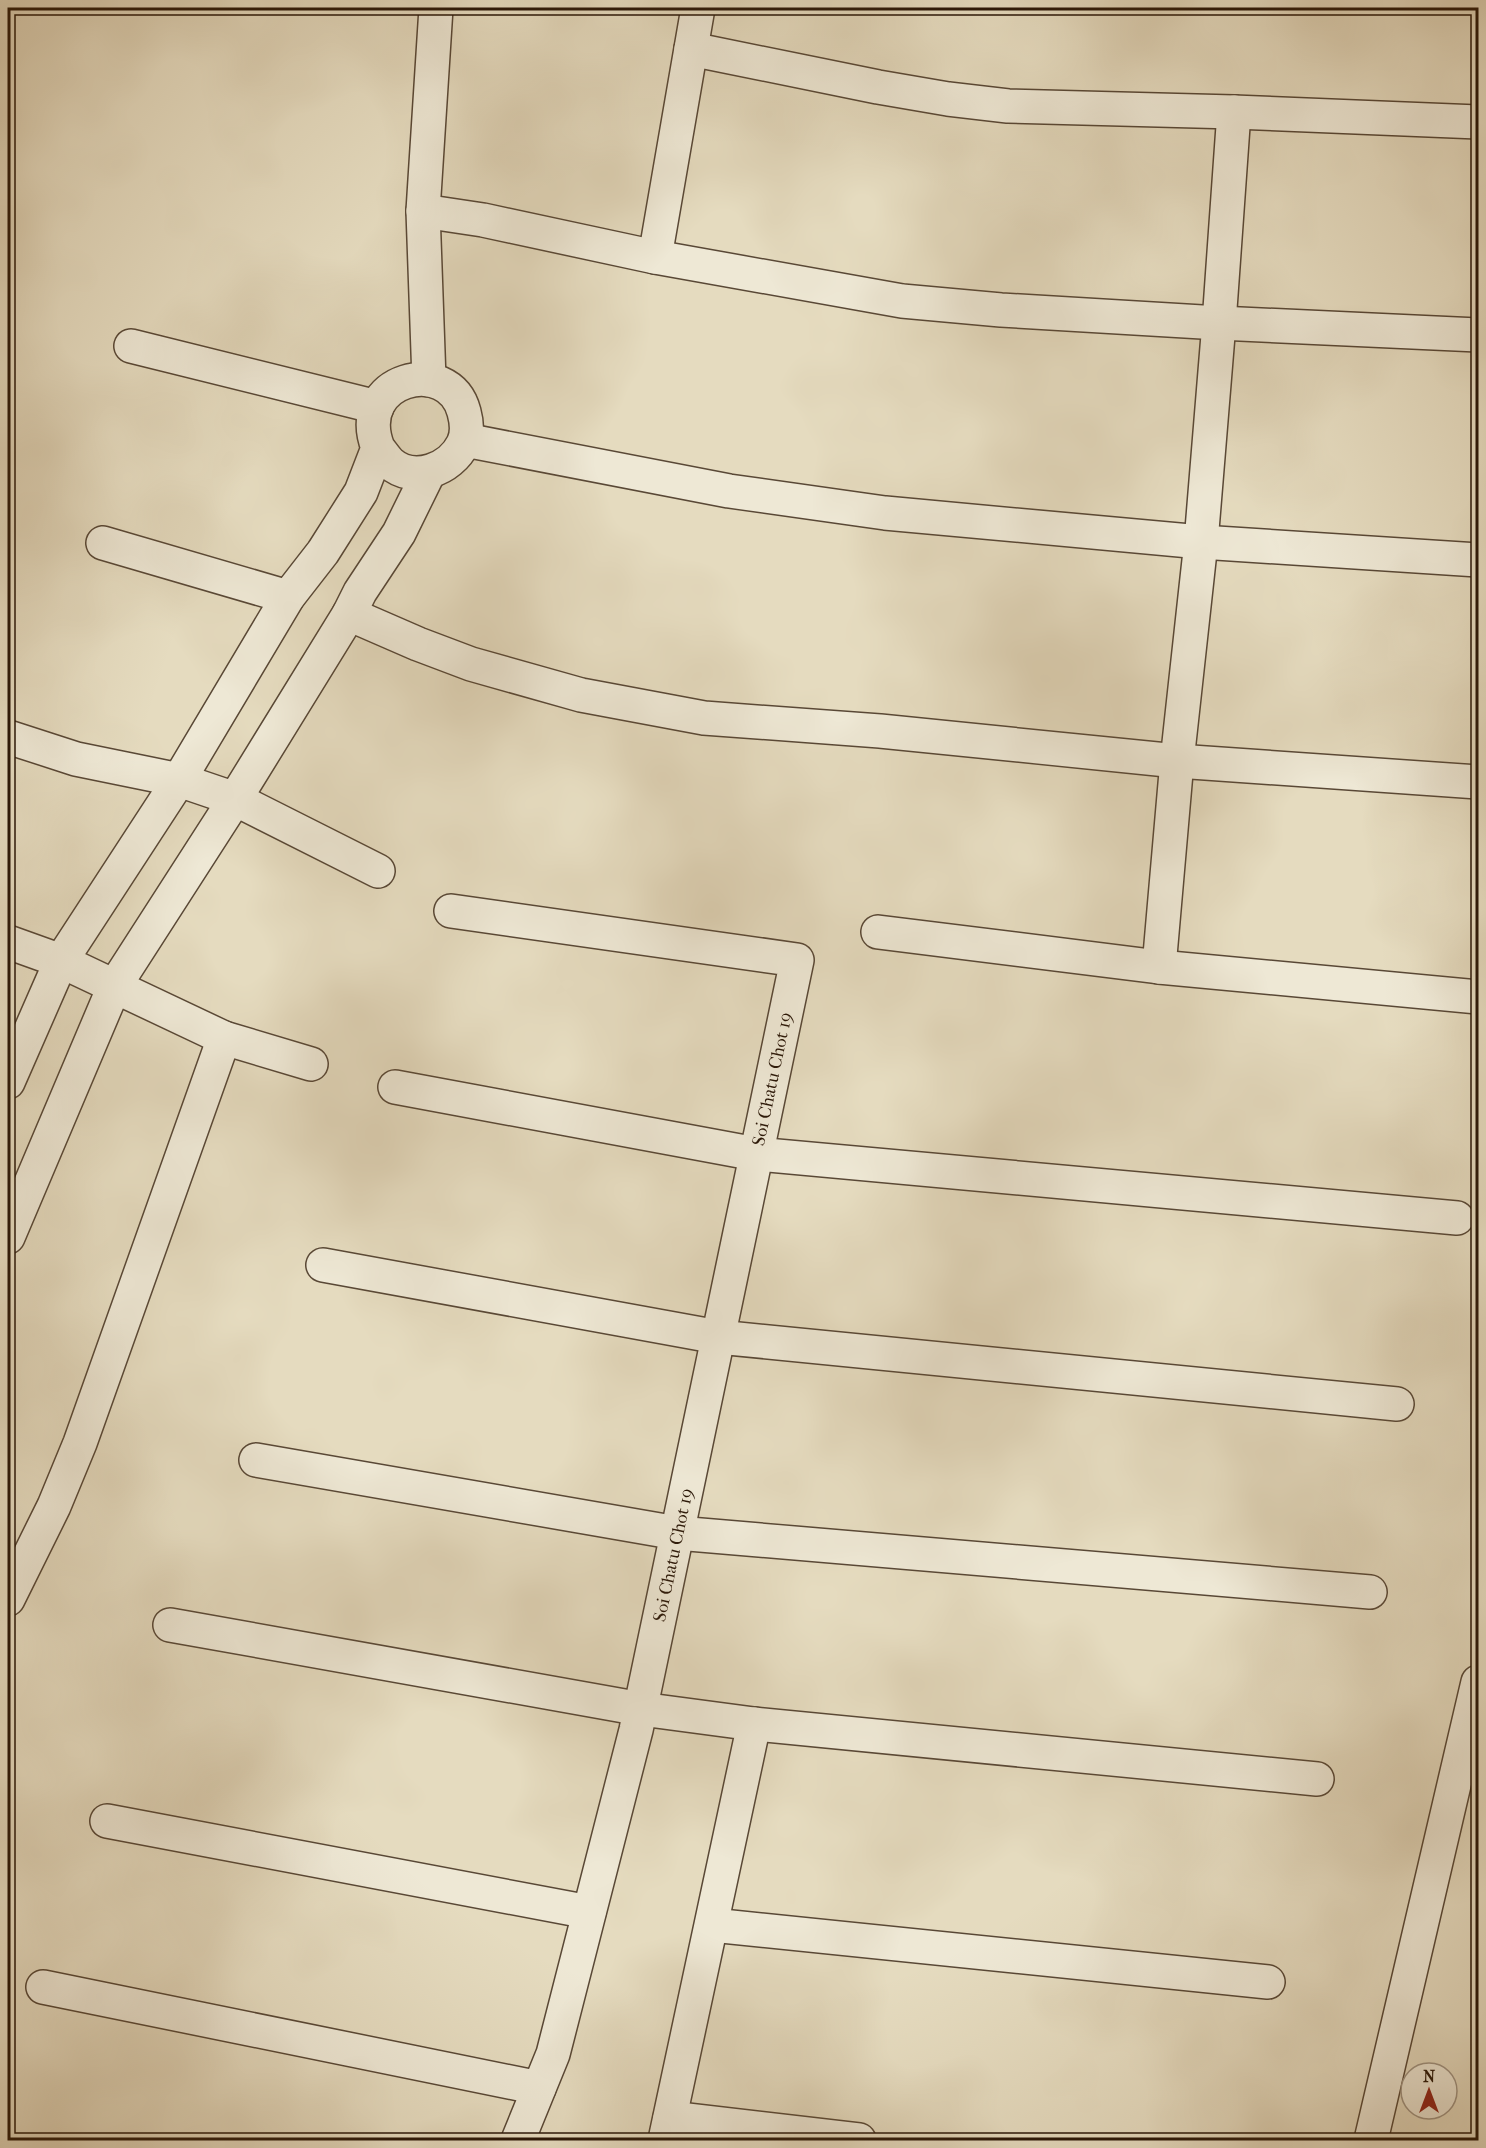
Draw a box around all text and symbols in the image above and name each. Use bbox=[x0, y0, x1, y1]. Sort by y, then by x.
street label: Soi Chatu Chot 19 bbox=[748, 1010, 797, 1148]
street label: Soi Chatu Chot 19 bbox=[649, 1486, 698, 1624]
north arrow bbox=[1399, 2061, 1459, 2121]
text: N bbox=[1423, 2067, 1436, 2086]

